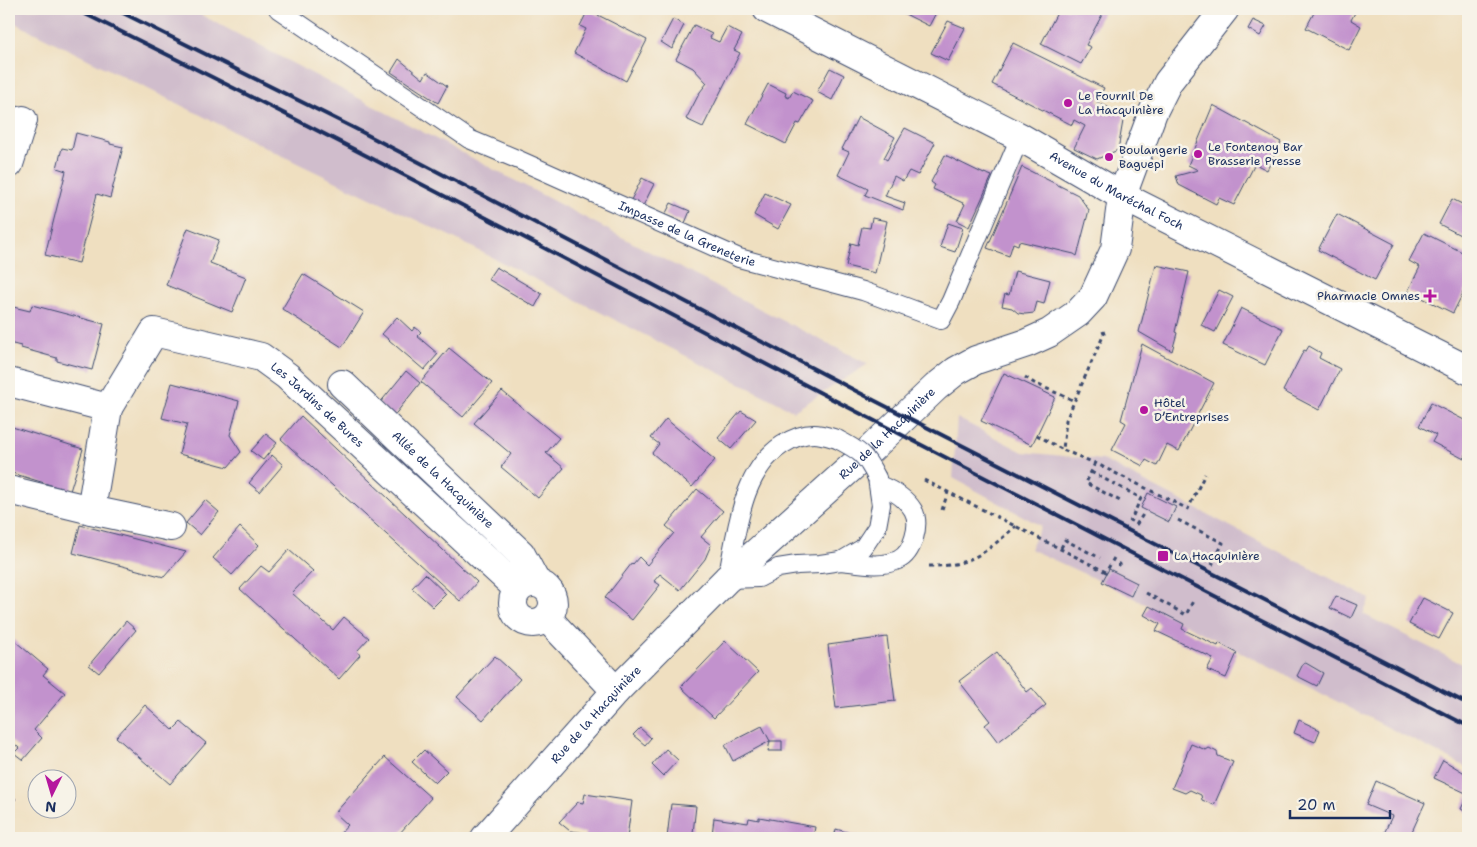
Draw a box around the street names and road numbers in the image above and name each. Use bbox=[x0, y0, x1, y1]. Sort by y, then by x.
street label: Avenue du Maréchal Foch bbox=[1046, 148, 1186, 234]
street label: Impasse de la Greneterie bbox=[616, 197, 758, 270]
street label: Les Jardins de Bures bbox=[267, 359, 367, 451]
street label: Rue de la Hacquinière bbox=[835, 384, 939, 483]
street label: Allée de la Hacquinière bbox=[388, 428, 497, 532]
street label: Rue de la Hacquinière bbox=[547, 662, 645, 767]

